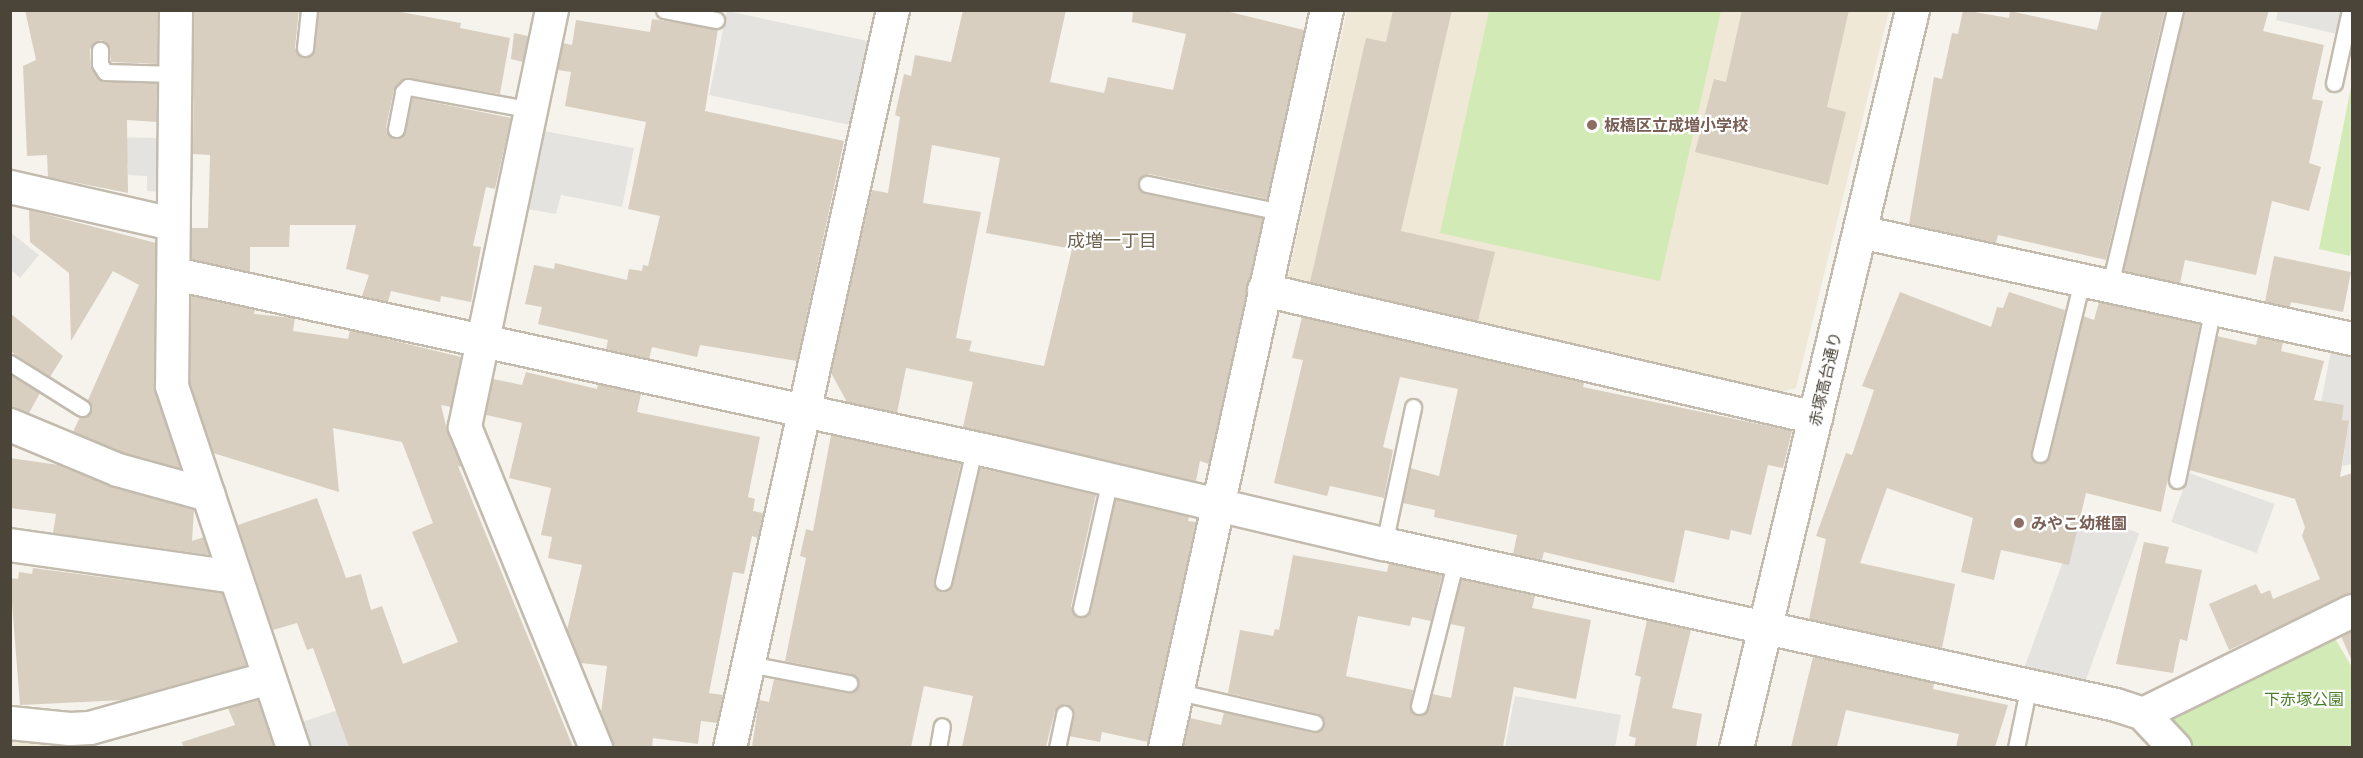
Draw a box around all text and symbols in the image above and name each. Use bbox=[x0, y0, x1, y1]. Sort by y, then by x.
place label: 板橋区立成増小学校 bbox=[1604, 115, 1748, 135]
marker: 板橋区立成増小学校 bbox=[1585, 118, 1599, 132]
district label: 成増一丁目 bbox=[1067, 230, 1157, 252]
street label: 赤塚高台通り bbox=[1805, 330, 1845, 428]
place label: みやこ幼稚園 bbox=[2031, 513, 2127, 533]
marker: みやこ幼稚園 bbox=[2012, 516, 2026, 530]
park label: 下赤塚公園 bbox=[2264, 689, 2344, 709]

